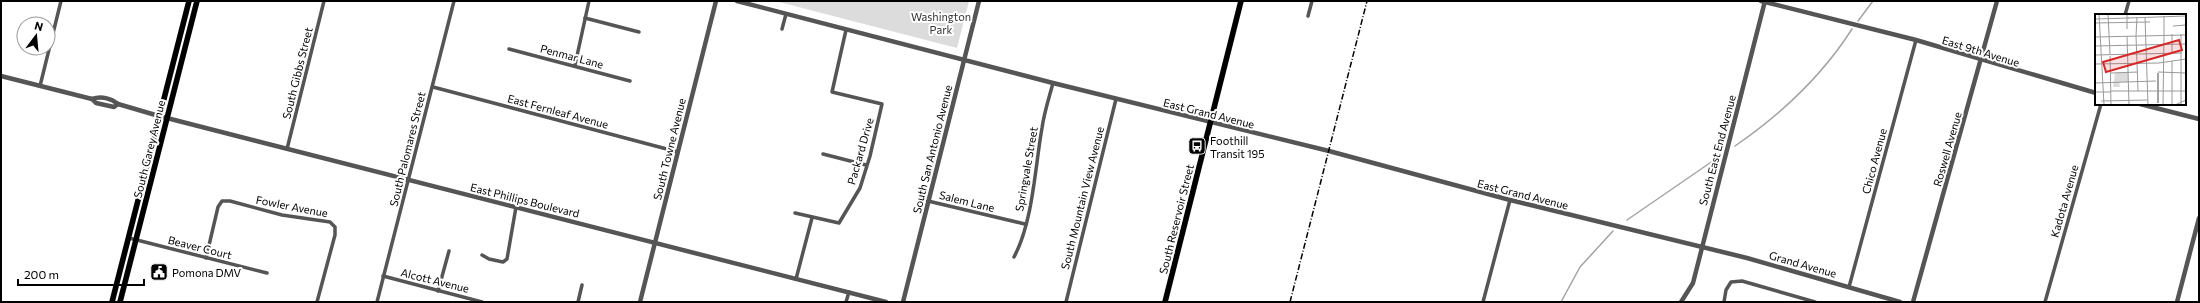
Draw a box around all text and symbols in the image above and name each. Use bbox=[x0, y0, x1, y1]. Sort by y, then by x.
park label: Washington Park bbox=[911, 10, 971, 36]
inset map bbox=[2095, 14, 2186, 105]
north arrow bbox=[16, 16, 56, 56]
text: N bbox=[33, 19, 45, 33]
street label: South Gibbs Street bbox=[279, 25, 315, 120]
street label: East 9th Avenue bbox=[1941, 33, 2021, 69]
street label: Penmar Lane bbox=[539, 41, 605, 71]
street label: South San Antonio Avenue bbox=[910, 83, 954, 215]
street label: South Palomares Street bbox=[386, 90, 428, 208]
street label: East Fernleaf Avenue bbox=[506, 91, 610, 131]
street label: South East End Avenue bbox=[1696, 93, 1738, 207]
street label: East Grand Avenue bbox=[1162, 95, 1256, 131]
street label: South Towne Avenue bbox=[650, 97, 688, 201]
street label: South Garey Avenue bbox=[131, 99, 167, 199]
street label: Roswell Avenue bbox=[1930, 110, 1964, 188]
street label: Packard Drive bbox=[844, 116, 876, 186]
street label: Springvale Street bbox=[1012, 125, 1040, 212]
street label: South Mountain View Avenue bbox=[1058, 125, 1106, 271]
street label: Chico Avenue bbox=[1859, 127, 1889, 195]
place label: Foothill Transit 195 bbox=[1210, 134, 1265, 160]
bus stop icon: Foothill Transit 195 bbox=[1187, 136, 1207, 156]
street label: South Reservoir Street bbox=[1156, 162, 1196, 275]
street label: Kadota Avenue bbox=[2047, 163, 2081, 239]
street label: East Grand Avenue bbox=[1476, 176, 1570, 212]
street label: East Phillips Boulevard bbox=[469, 180, 581, 220]
street label: Salem Lane bbox=[938, 188, 996, 214]
street label: Fowler Avenue bbox=[255, 193, 329, 219]
street label: Beaver Court bbox=[167, 233, 234, 261]
street label: Grand Avenue bbox=[1768, 248, 1838, 280]
scale bar bbox=[18, 261, 144, 287]
public building icon: Pomona DMV bbox=[149, 262, 169, 282]
street label: Alcott Avenue bbox=[399, 265, 471, 295]
place label: Pomona DMV bbox=[172, 266, 242, 279]
text: 200 m bbox=[24, 267, 59, 281]

